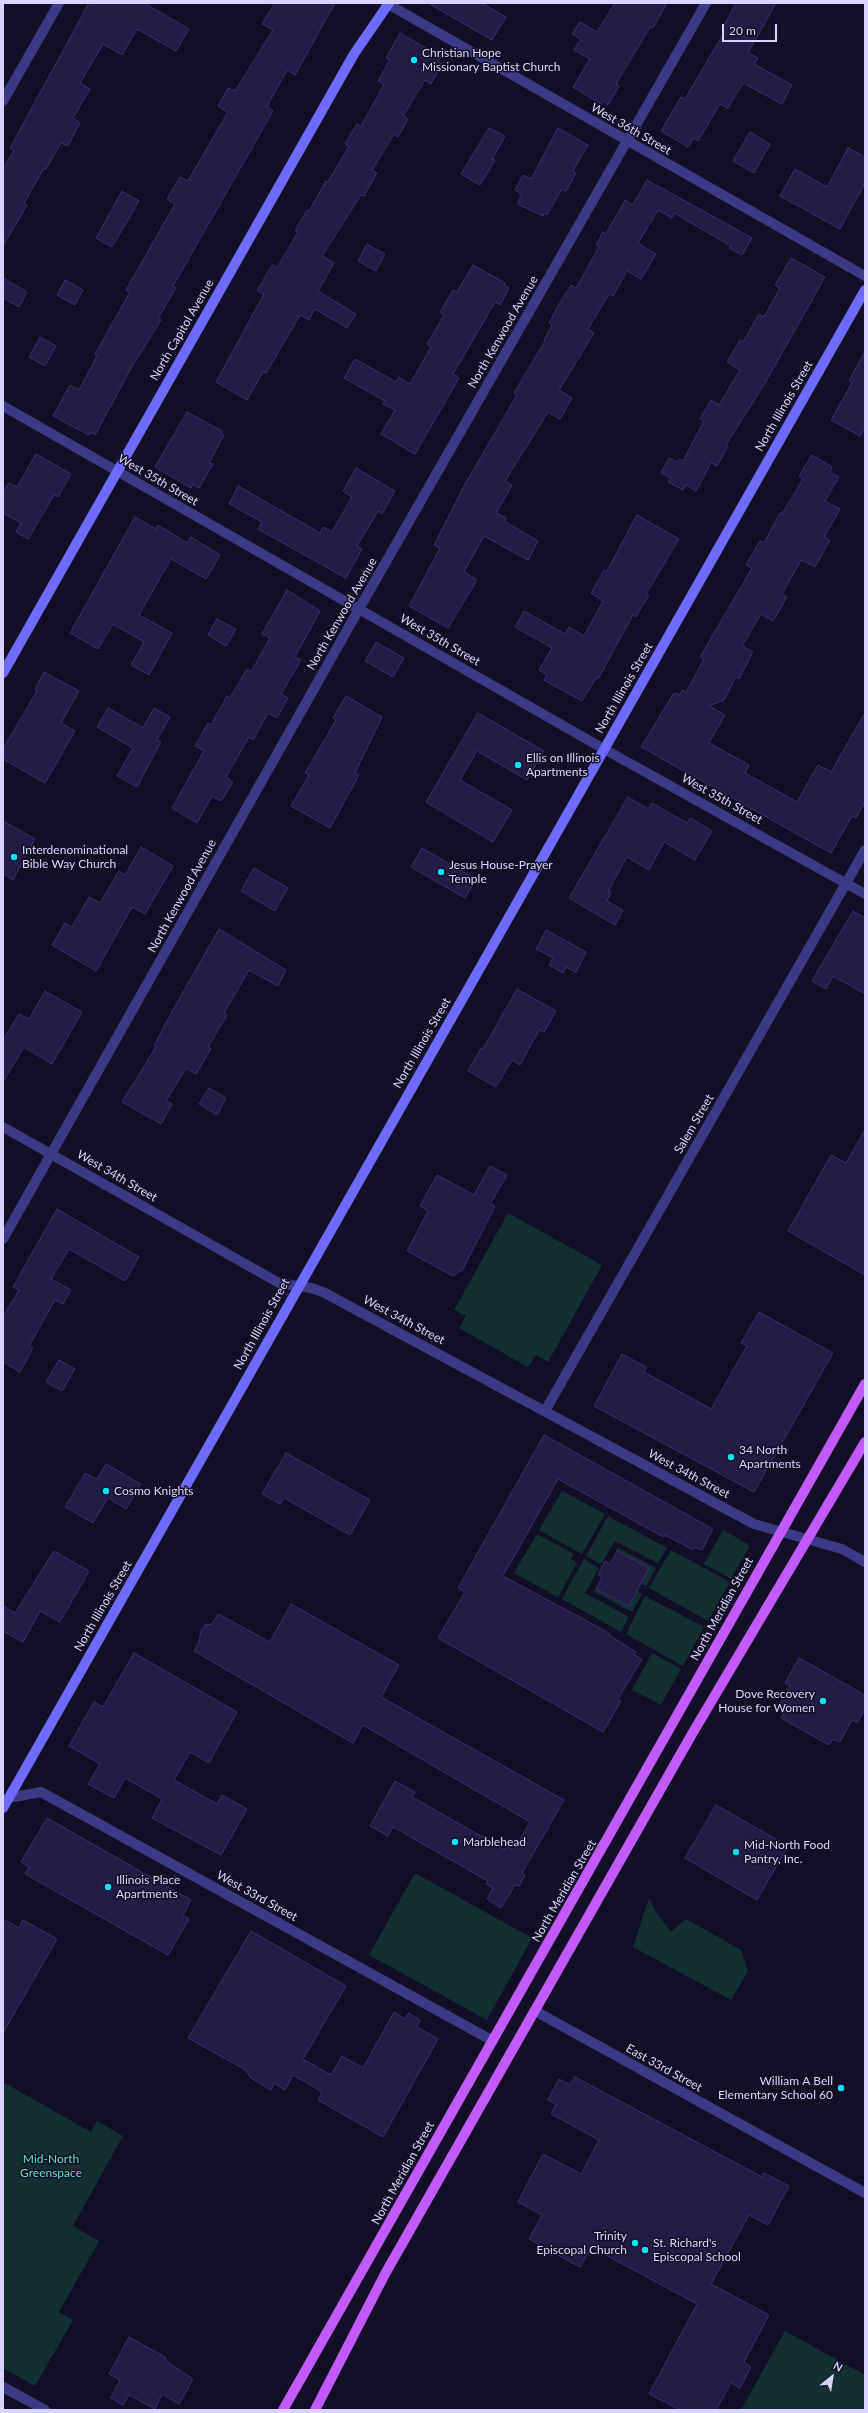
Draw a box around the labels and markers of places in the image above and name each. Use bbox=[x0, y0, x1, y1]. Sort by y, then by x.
place label: Christian Hope Missionary Baptist Church bbox=[422, 46, 560, 74]
marker: Christian Hope Missionary Baptist Church bbox=[409, 55, 419, 65]
place label: Ellis on Illinois Apartments bbox=[526, 751, 600, 779]
marker: Ellis on Illinois Apartments bbox=[513, 760, 523, 770]
place label: Interdenominational Bible Way Church bbox=[22, 843, 128, 871]
marker: Interdenominational Bible Way Church bbox=[9, 852, 19, 862]
place label: Jesus House-Prayer Temple bbox=[449, 858, 553, 886]
marker: Jesus House-Prayer Temple bbox=[436, 867, 446, 877]
place label: 34 North Apartments bbox=[739, 1443, 801, 1471]
marker: 34 North Apartments bbox=[726, 1452, 736, 1462]
place label: Cosmo Knights bbox=[114, 1484, 194, 1498]
marker: Cosmo Knights bbox=[101, 1486, 111, 1496]
place label: Dove Recovery House for Women bbox=[718, 1687, 815, 1715]
marker: Dove Recovery House for Women bbox=[818, 1696, 828, 1706]
place label: Marblehead bbox=[463, 1835, 526, 1849]
marker: Marblehead bbox=[450, 1837, 460, 1847]
place label: Mid-North Food Pantry, Inc. bbox=[744, 1838, 830, 1866]
marker: Mid-North Food Pantry, Inc. bbox=[731, 1847, 741, 1857]
place label: Illinois Place Apartments bbox=[116, 1873, 180, 1901]
marker: Illinois Place Apartments bbox=[103, 1882, 113, 1892]
place label: William A Bell Elementary School 60 bbox=[718, 2074, 833, 2102]
marker: William A Bell Elementary School 60 bbox=[836, 2083, 846, 2093]
place label: Trinity Episcopal Church bbox=[536, 2229, 627, 2257]
place label: St. Richard's Episcopal School bbox=[653, 2236, 741, 2264]
marker: Trinity Episcopal Church bbox=[630, 2238, 640, 2248]
marker: St. Richard's Episcopal School bbox=[640, 2245, 650, 2255]

